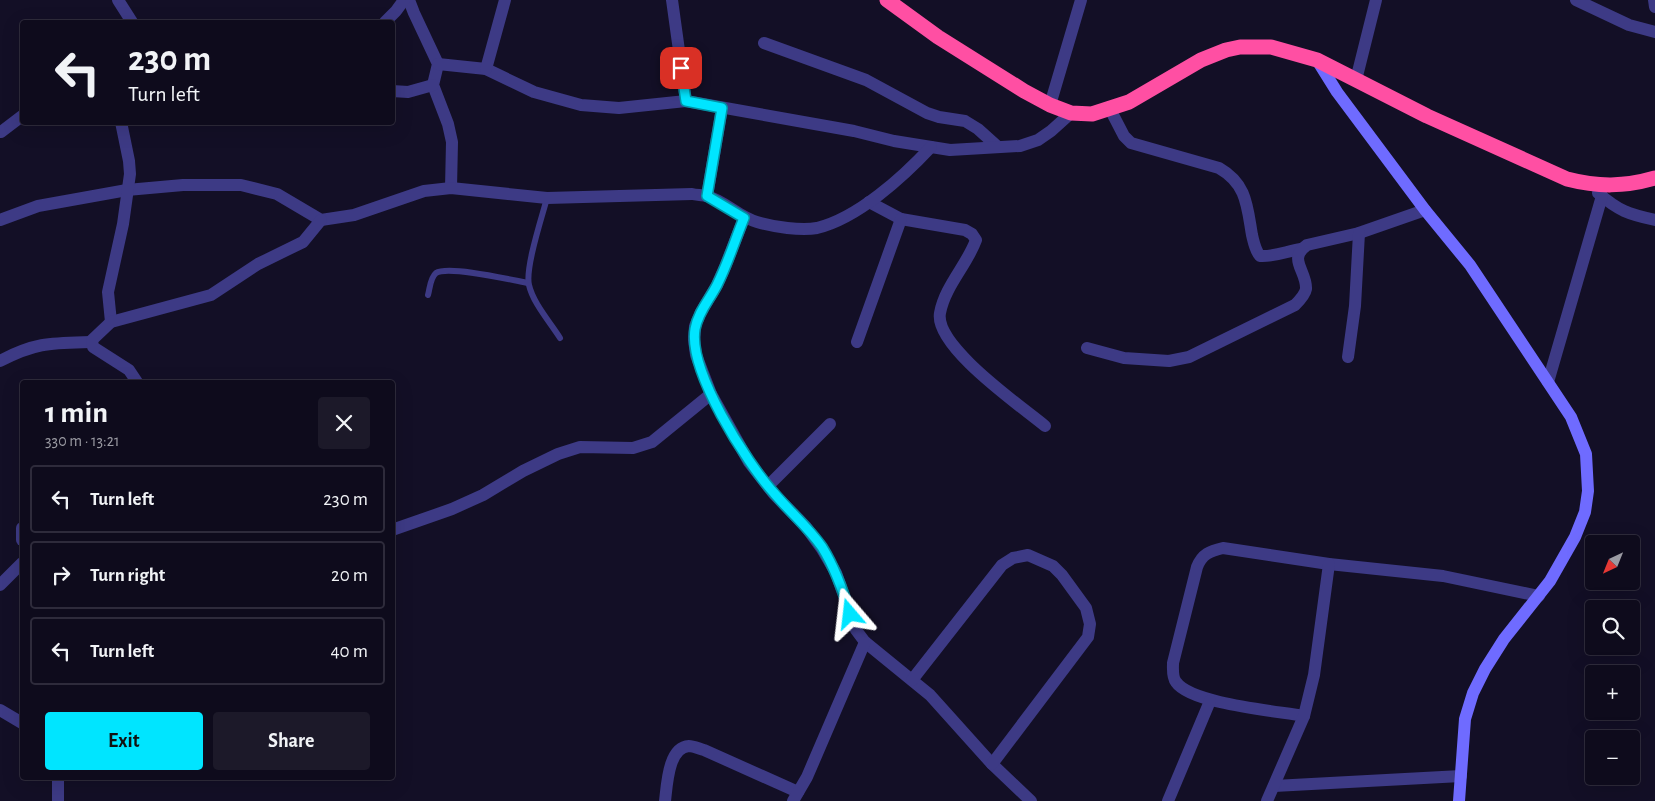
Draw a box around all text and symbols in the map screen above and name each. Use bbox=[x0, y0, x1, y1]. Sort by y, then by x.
icon: left bbox=[45, 40, 110, 105]
text: 230 m bbox=[128, 42, 211, 77]
pin bbox=[660, 47, 702, 89]
icon: arrive bbox=[667, 54, 695, 82]
text: Turn left bbox=[128, 83, 200, 105]
button: close bbox=[318, 397, 370, 449]
text: 1 min bbox=[45, 398, 108, 428]
text: 330 m · 13:21 bbox=[45, 433, 120, 449]
icon: left bbox=[47, 485, 75, 513]
text: Turn left bbox=[90, 490, 154, 509]
text: 230 m bbox=[323, 490, 368, 509]
north arrow bbox=[1585, 535, 1640, 590]
map controls bbox=[1585, 535, 1640, 785]
icon: right bbox=[47, 561, 75, 589]
text: Turn right bbox=[90, 566, 165, 585]
text: 20 m bbox=[331, 566, 368, 585]
position arrow bbox=[823, 587, 875, 639]
button: search bbox=[1585, 600, 1640, 655]
icon: left bbox=[47, 637, 75, 665]
text: Turn left bbox=[90, 642, 154, 661]
text: 40 m bbox=[330, 642, 368, 661]
button: + bbox=[1585, 665, 1640, 720]
button: Exit bbox=[45, 712, 203, 770]
button: Share bbox=[213, 712, 370, 770]
button: − bbox=[1585, 730, 1640, 785]

